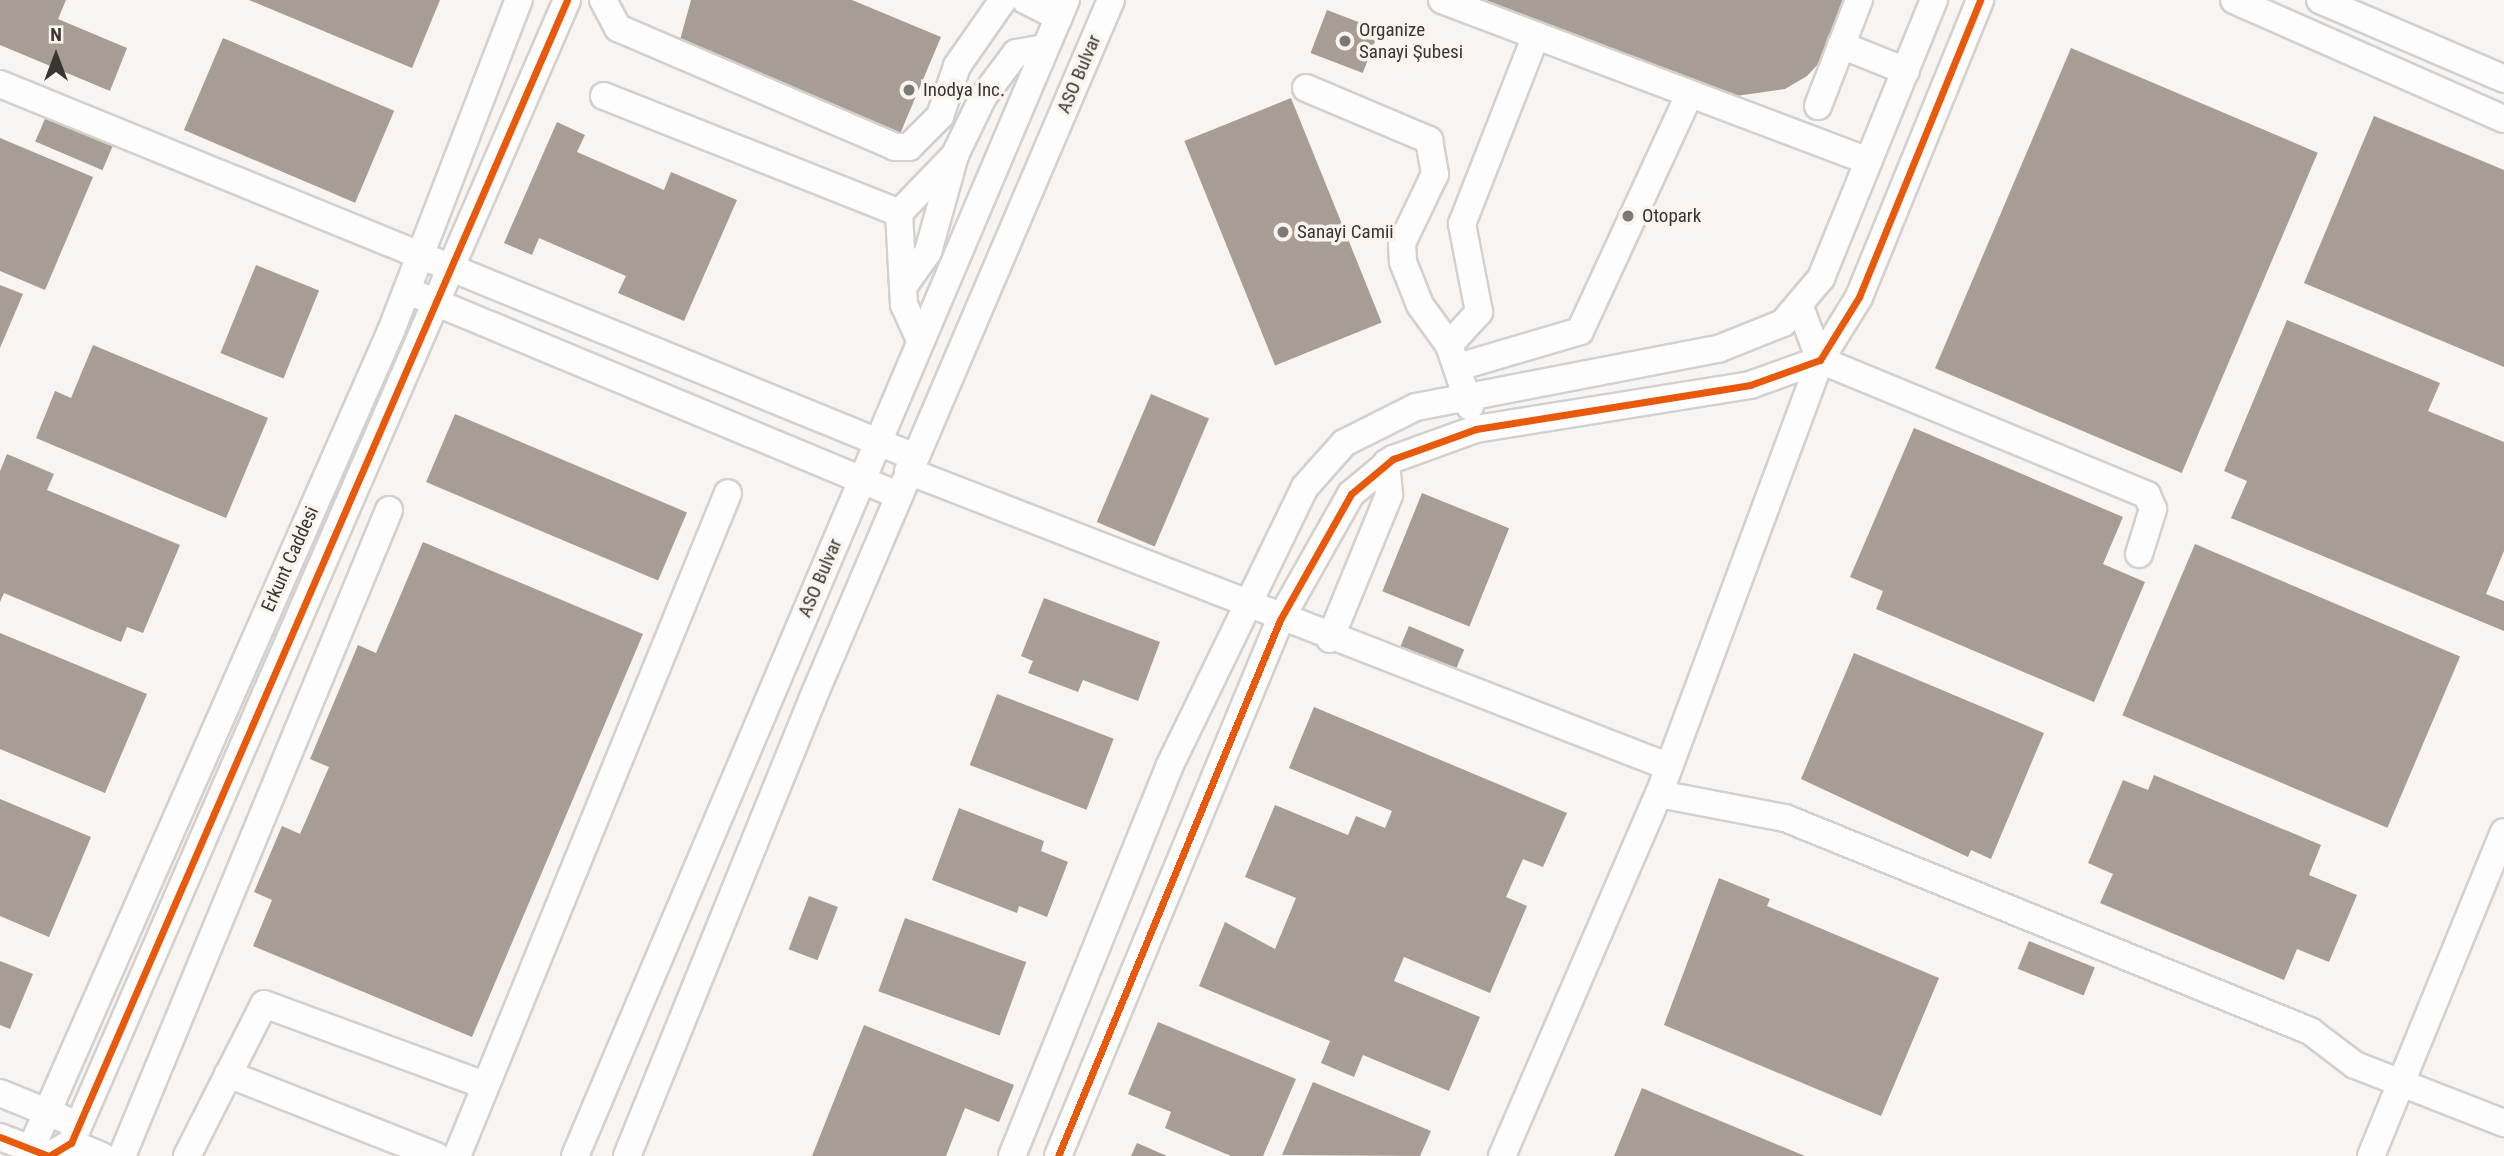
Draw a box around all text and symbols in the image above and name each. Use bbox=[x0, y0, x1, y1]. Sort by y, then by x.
place label: Organize Sanayi Şubesi bbox=[1359, 19, 1463, 63]
north arrow bbox=[21, 21, 91, 91]
text: N bbox=[50, 23, 62, 46]
street label: ASO Bulvar bbox=[1052, 31, 1106, 117]
marker: Organize Sanayi Şubesi bbox=[1337, 33, 1353, 49]
place label: Inodya Inc. bbox=[923, 79, 1005, 101]
marker: Inodya Inc. bbox=[901, 82, 917, 98]
place label: Otopark bbox=[1642, 205, 1701, 227]
marker: Otopark bbox=[1620, 208, 1636, 224]
place label: Sanayi Camii bbox=[1297, 221, 1394, 243]
marker: Sanayi Camii bbox=[1275, 224, 1291, 240]
street label: Erkunt Caddesi bbox=[257, 503, 323, 615]
street label: ASO Bulvar bbox=[793, 535, 847, 621]

